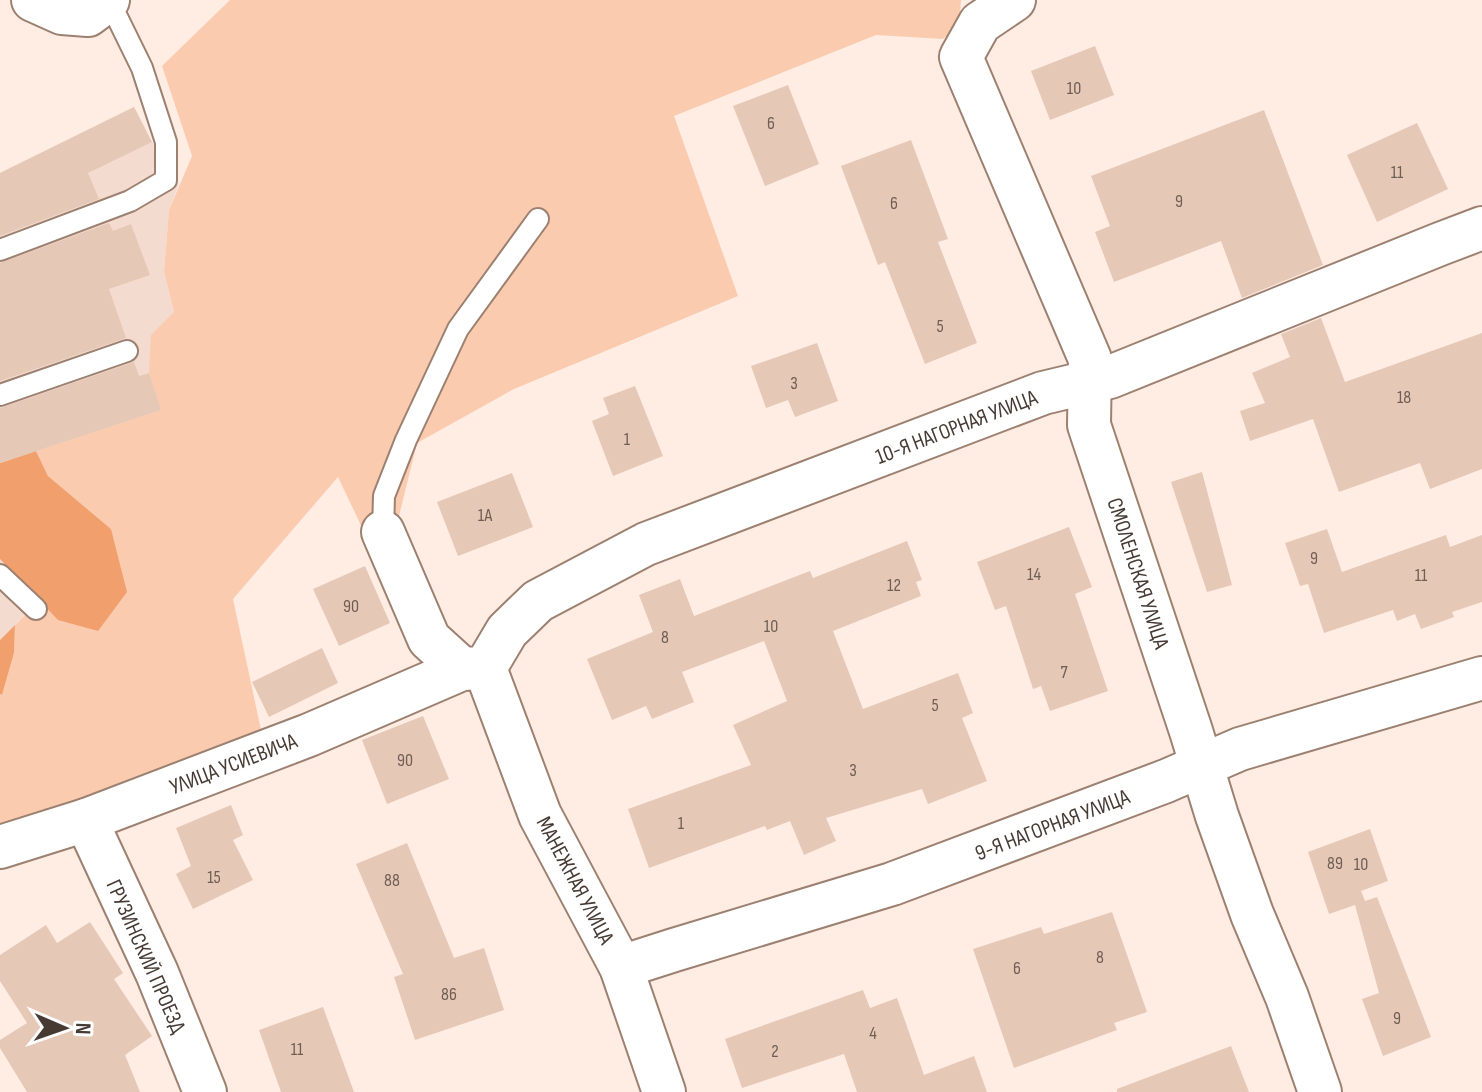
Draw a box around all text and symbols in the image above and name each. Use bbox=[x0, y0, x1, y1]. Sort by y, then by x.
house number: 10 bbox=[1067, 78, 1081, 99]
house number: 6 bbox=[767, 113, 775, 134]
house number: 11 bbox=[1391, 162, 1404, 183]
house number: 9 bbox=[1175, 191, 1183, 212]
house number: 6 bbox=[890, 193, 898, 214]
house number: 5 bbox=[936, 316, 944, 337]
house number: 3 bbox=[790, 373, 798, 394]
street label: 10-Я НАГОРНАЯ УЛИЦА bbox=[872, 384, 1042, 471]
house number: 18 bbox=[1397, 387, 1411, 408]
house number: 1 bbox=[624, 429, 631, 450]
street label: СМОЛЕНСКАЯ УЛИЦА bbox=[1100, 495, 1175, 653]
house number: 1А bbox=[478, 505, 492, 526]
house number: 9 bbox=[1310, 548, 1318, 569]
house number: 14 bbox=[1027, 564, 1041, 585]
house number: 11 bbox=[1415, 565, 1428, 586]
house number: 12 bbox=[887, 575, 901, 596]
house number: 90 bbox=[343, 596, 359, 617]
house number: 10 bbox=[764, 616, 778, 637]
house number: 8 bbox=[661, 627, 669, 648]
house number: 7 bbox=[1060, 662, 1068, 683]
house number: 5 bbox=[931, 695, 939, 716]
street label: УЛИЦА УСИЕВИЧА bbox=[166, 728, 301, 801]
house number: 90 bbox=[397, 750, 413, 771]
house number: 3 bbox=[849, 760, 857, 781]
street label: 9-Я НАГОРНАЯ УЛИЦА bbox=[971, 783, 1134, 867]
street label: МАНЕЖНАЯ УЛИЦА bbox=[530, 812, 620, 950]
house number: 1 bbox=[678, 813, 685, 834]
house number: 89 bbox=[1327, 853, 1343, 874]
house number: 10 bbox=[1354, 854, 1368, 875]
house number: 15 bbox=[207, 867, 221, 888]
house number: 88 bbox=[384, 870, 400, 891]
street label: ГРУЗИНСКИЙ ПРОЕЗД bbox=[100, 876, 192, 1038]
house number: 8 bbox=[1096, 947, 1104, 968]
house number: 6 bbox=[1013, 958, 1021, 979]
house number: 86 bbox=[441, 984, 457, 1005]
north arrow bbox=[24, 988, 104, 1068]
house number: 9 bbox=[1393, 1008, 1401, 1029]
text: N bbox=[69, 1022, 96, 1035]
house number: 4 bbox=[869, 1023, 877, 1044]
house number: 11 bbox=[291, 1039, 304, 1060]
house number: 2 bbox=[771, 1041, 779, 1062]

